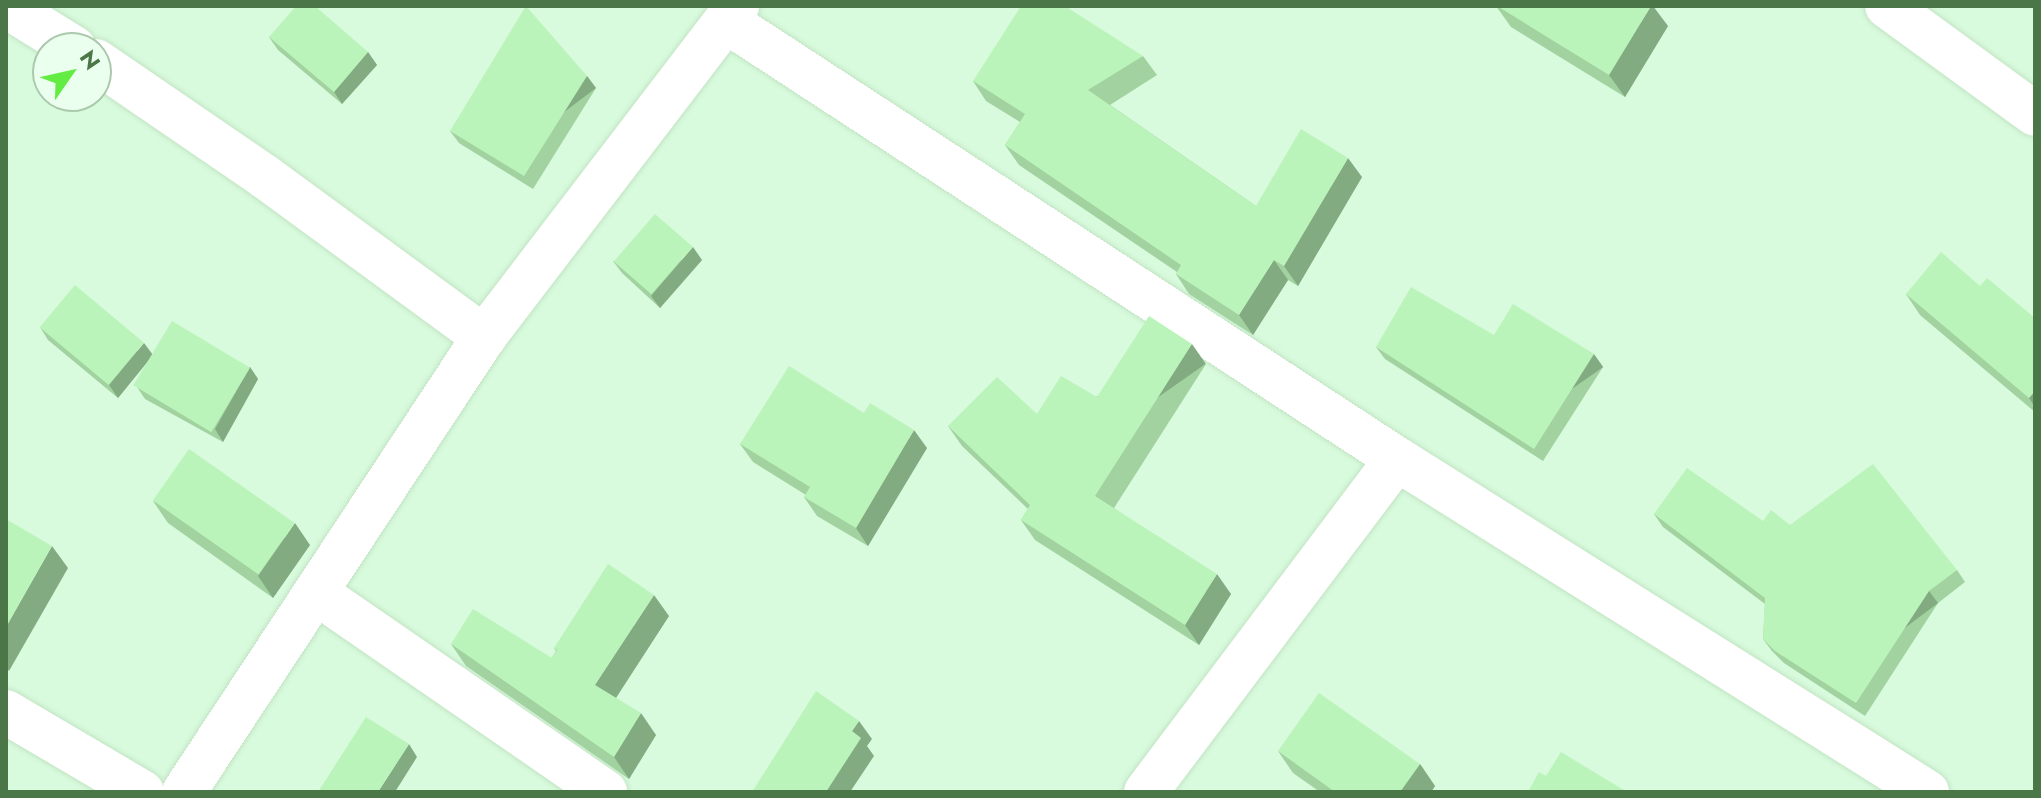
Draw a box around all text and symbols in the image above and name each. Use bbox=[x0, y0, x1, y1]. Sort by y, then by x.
north arrow bbox=[32, 32, 112, 112]
text: N bbox=[72, 44, 108, 76]

